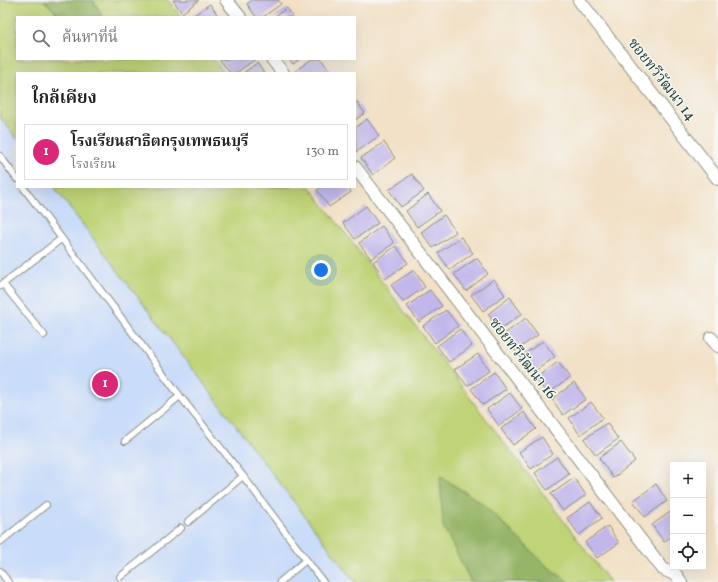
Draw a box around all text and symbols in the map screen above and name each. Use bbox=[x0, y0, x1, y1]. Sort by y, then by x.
search box bbox=[16, 16, 356, 60]
icon: search bbox=[30, 27, 52, 49]
text: ค้นหาที่นี่ bbox=[62, 28, 118, 49]
street label: ซอยทวีวัฒนา 14 bbox=[622, 34, 700, 126]
text: ใกล้เคียง bbox=[32, 87, 97, 110]
text: โรงเรียนสาธิตกรุงเทพธนบุรี bbox=[71, 132, 248, 153]
text: 1 bbox=[43, 143, 49, 161]
text: 130 m bbox=[306, 143, 339, 161]
text: โรงเรียน bbox=[71, 156, 116, 174]
your location bbox=[311, 260, 331, 280]
street label: ซอยทวีวัฒนา 16 bbox=[483, 314, 561, 404]
pin: 1 bbox=[92, 369, 118, 399]
map controls bbox=[670, 462, 706, 570]
button: + bbox=[670, 462, 706, 498]
button: − bbox=[670, 498, 706, 534]
button: locate bbox=[670, 534, 706, 570]

